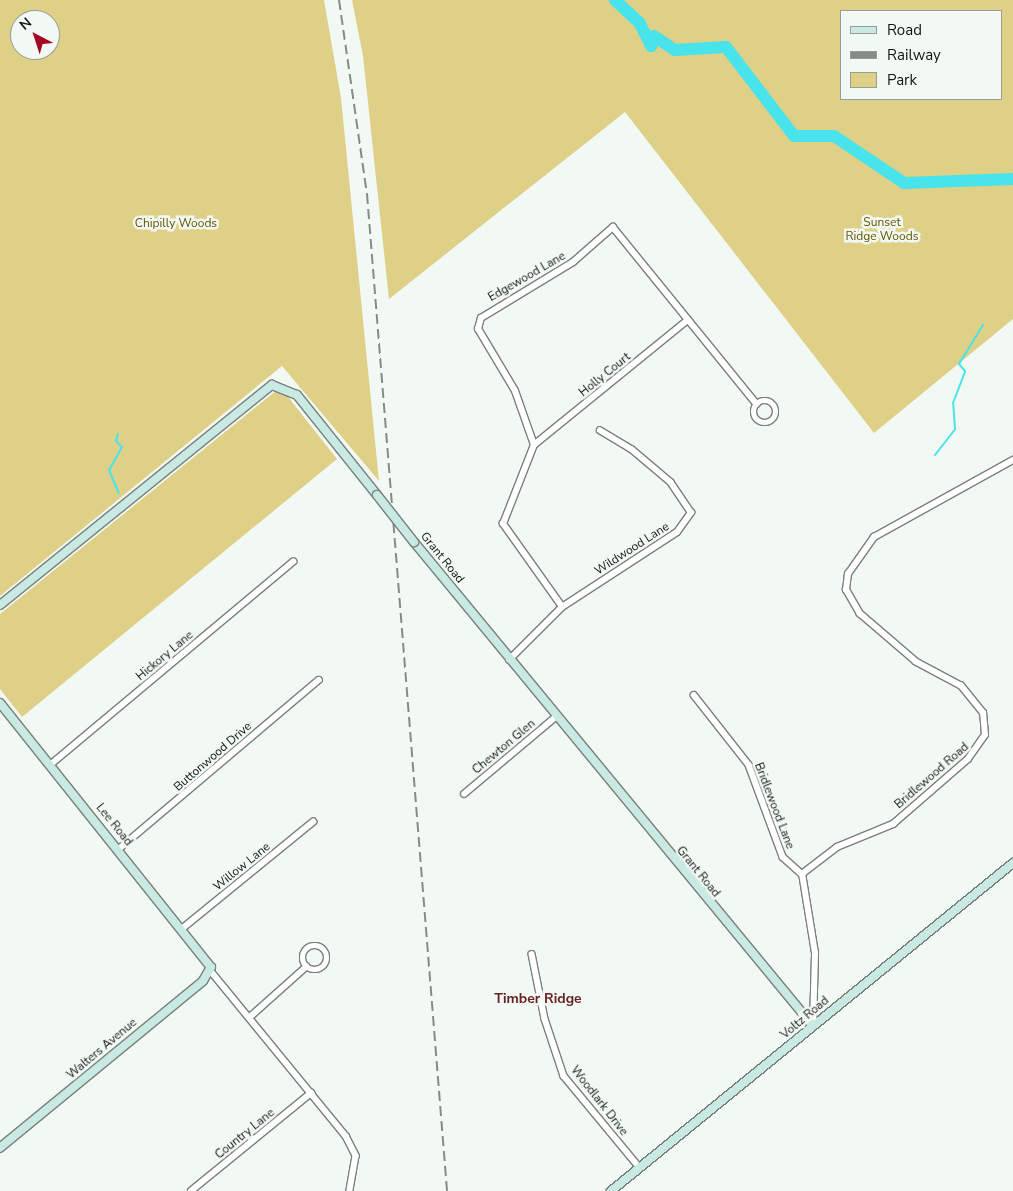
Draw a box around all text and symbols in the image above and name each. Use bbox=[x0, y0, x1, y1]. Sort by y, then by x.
north arrow bbox=[10, 10, 60, 60]
legend bbox=[840, 10, 1003, 100]
text: N bbox=[16, 13, 36, 35]
text: Road bbox=[887, 20, 922, 40]
text: Railway bbox=[887, 45, 941, 65]
text: Park bbox=[887, 70, 917, 90]
park label: Sunset Ridge Woods bbox=[846, 216, 918, 244]
park label: Chipilly Woods bbox=[135, 217, 217, 231]
street label: Edgewood Lane bbox=[486, 249, 568, 305]
street label: Holly Court bbox=[576, 350, 634, 400]
street label: Wildwood Lane bbox=[592, 520, 672, 578]
street label: Grant Road bbox=[417, 530, 467, 586]
street label: Hickory Lane bbox=[134, 628, 196, 684]
street label: Chewton Glen bbox=[470, 717, 538, 777]
street label: Buttonwood Drive bbox=[171, 719, 255, 795]
street label: Bridlewood Road bbox=[892, 740, 972, 812]
street label: Bridlewood Lane bbox=[751, 761, 797, 851]
street label: Lee Road bbox=[93, 801, 135, 849]
street label: Willow Lane bbox=[211, 840, 273, 894]
street label: Grant Road bbox=[673, 844, 723, 900]
district label: Timber Ridge bbox=[494, 991, 582, 1007]
street label: Voltz Road bbox=[778, 994, 832, 1042]
street label: Walters Avenue bbox=[64, 1016, 140, 1082]
street label: Woodlark Drive bbox=[567, 1063, 631, 1139]
street label: Country Lane bbox=[212, 1106, 278, 1162]

